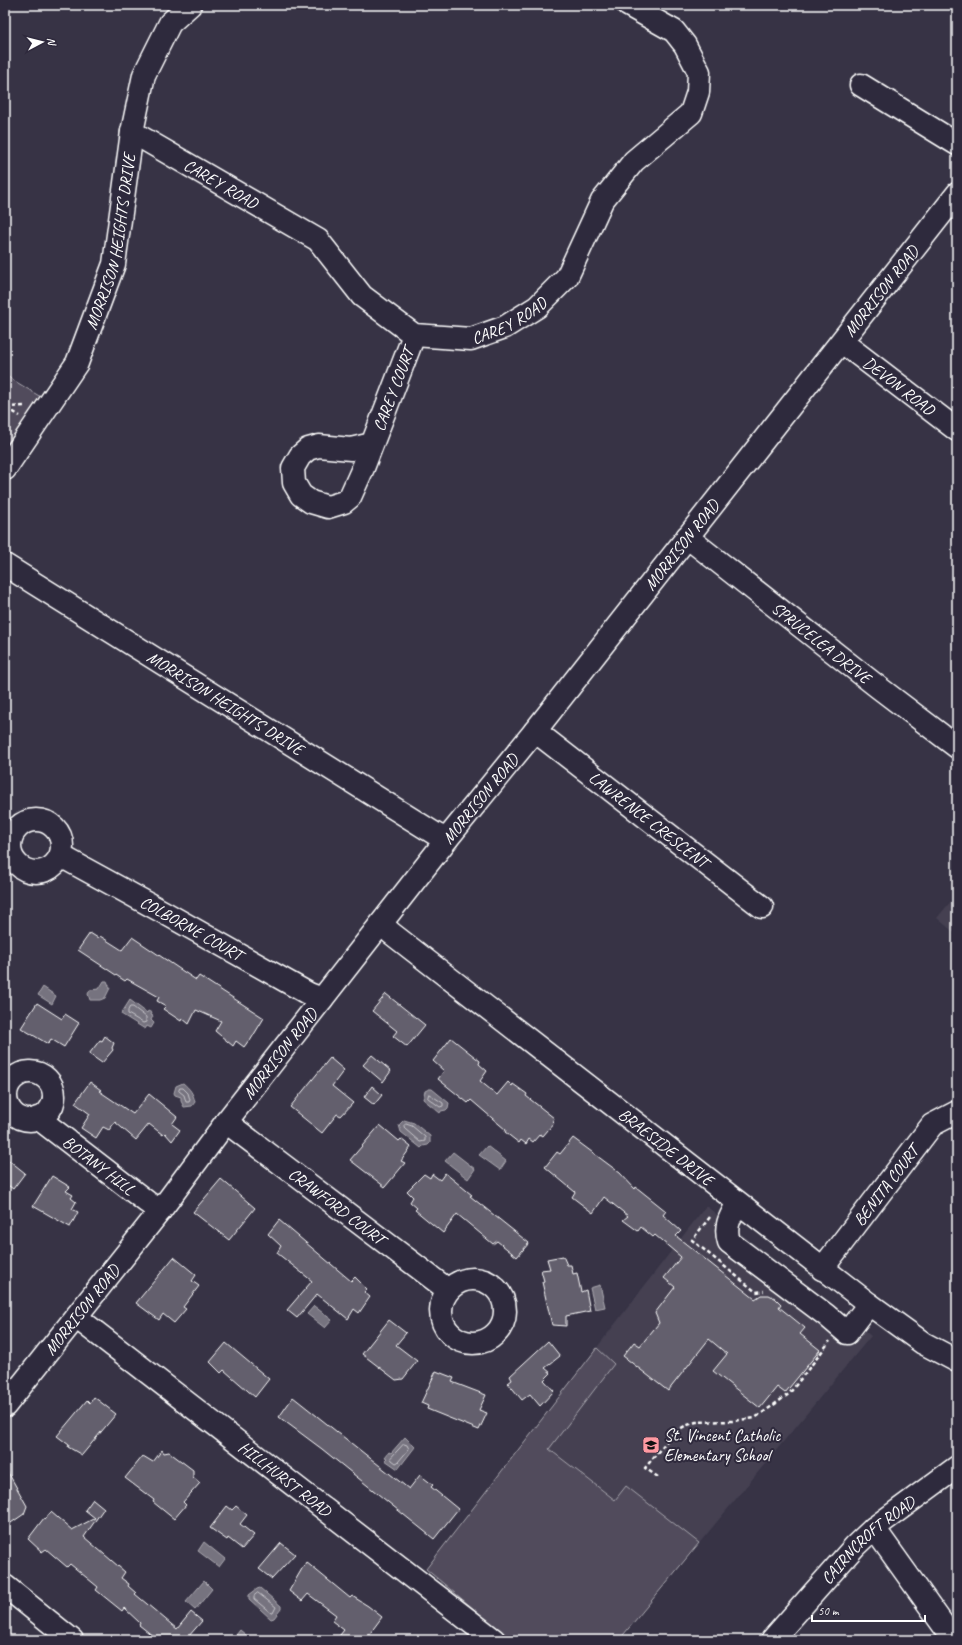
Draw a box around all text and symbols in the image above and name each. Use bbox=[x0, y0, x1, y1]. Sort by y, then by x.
north arrow bbox=[22, 22, 62, 62]
text: N bbox=[45, 37, 60, 47]
street label: MORRISON HEIGHTS DRIVE bbox=[80, 150, 140, 332]
street label: CAREY ROAD bbox=[180, 154, 263, 214]
street label: MORRISON ROAD bbox=[839, 240, 924, 340]
street label: CAREY ROAD bbox=[469, 292, 552, 348]
street label: CAREY COURT bbox=[368, 341, 420, 434]
street label: DEVON ROAD bbox=[859, 352, 940, 420]
street label: MORRISON ROAD bbox=[639, 494, 725, 594]
street label: SPRUCELEA DRIVE bbox=[768, 597, 877, 690]
street label: MORRISON HEIGHTS DRIVE bbox=[143, 646, 310, 761]
street label: MORRISON ROAD bbox=[437, 748, 524, 848]
street label: LAWRENCE CRESCENT bbox=[585, 767, 716, 875]
street label: COLBORNE COURT bbox=[137, 891, 250, 967]
street label: MORRISON ROAD bbox=[238, 1002, 323, 1103]
street label: BRAESIDE DRIVE bbox=[614, 1103, 720, 1192]
street label: BOTANY HILL bbox=[59, 1131, 140, 1200]
street label: BENITA COURT bbox=[849, 1138, 926, 1230]
street label: CRAWFORD COURT bbox=[285, 1163, 392, 1252]
street label: MORRISON ROAD bbox=[39, 1259, 125, 1359]
place label: St. Vincent Catholic Elementary School bbox=[664, 1425, 781, 1466]
school or university icon: St. Vincent Catholic Elementary School bbox=[641, 1435, 661, 1455]
street label: HILLHURST ROAD bbox=[234, 1436, 337, 1522]
street label: CAIRNCROFT ROAD bbox=[816, 1490, 921, 1588]
scale bar bbox=[812, 1597, 925, 1623]
text: 50 m bbox=[818, 1603, 840, 1619]

